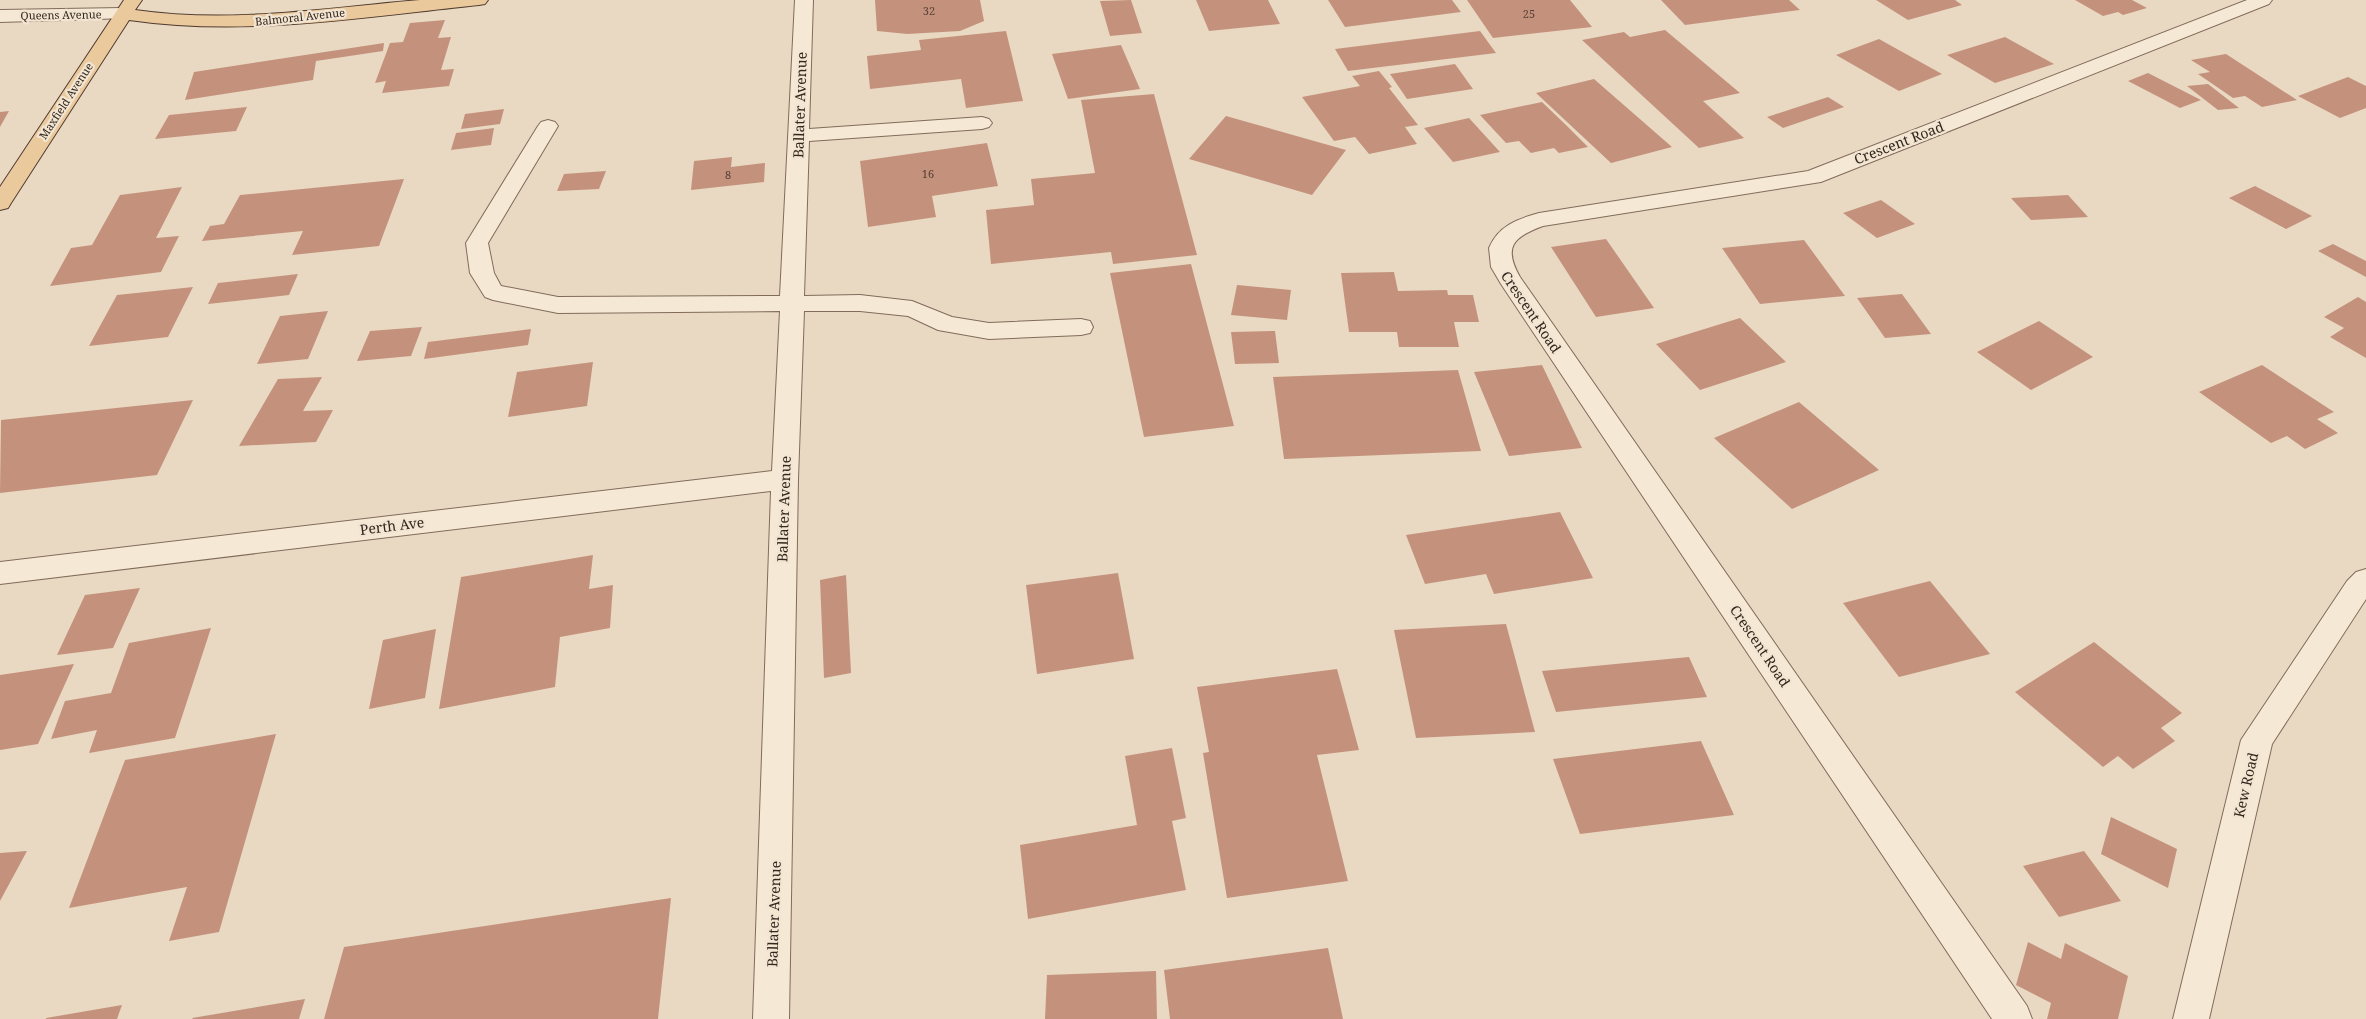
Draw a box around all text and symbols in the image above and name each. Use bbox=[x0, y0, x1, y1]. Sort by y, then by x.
house number: 32 bbox=[923, 3, 935, 18]
street label: Balmoral Avenue bbox=[254, 4, 346, 29]
street label: Queens Avenue bbox=[20, 6, 102, 23]
house number: 25 bbox=[1523, 6, 1535, 21]
street label: Ballater Avenue bbox=[788, 52, 811, 158]
street label: Maxfield Avenue bbox=[35, 59, 96, 142]
street label: Crescent Road bbox=[1851, 117, 1947, 168]
house number: 16 bbox=[922, 166, 934, 181]
house number: 8 bbox=[725, 167, 731, 182]
street label: Crescent Road bbox=[1497, 267, 1566, 357]
street label: Ballater Avenue bbox=[772, 456, 795, 562]
street label: Perth Ave bbox=[359, 512, 425, 539]
street label: Crescent Road bbox=[1726, 601, 1795, 691]
street label: Kew Road bbox=[2229, 750, 2262, 819]
street label: Ballater Avenue bbox=[762, 861, 785, 967]

